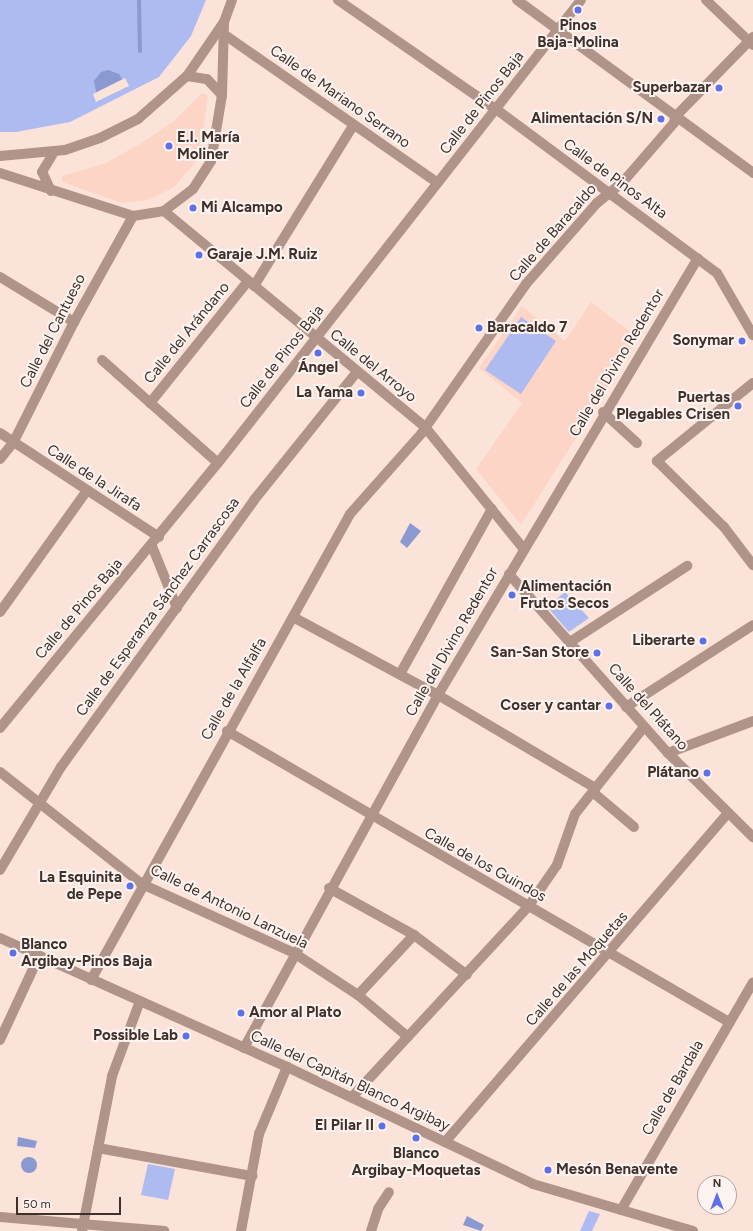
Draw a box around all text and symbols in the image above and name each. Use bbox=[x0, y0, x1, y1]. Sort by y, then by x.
marker: Pinos Baja-Molina bbox=[573, 5, 583, 15]
place label: Pinos Baja-Molina bbox=[537, 16, 619, 51]
street label: Calle de Mariano Serrano bbox=[266, 42, 414, 152]
street label: Calle de Pinos Baja bbox=[436, 48, 528, 158]
place label: Superbazar bbox=[633, 79, 711, 97]
marker: Superbazar bbox=[714, 83, 724, 93]
place label: Alimentación S/N bbox=[531, 110, 653, 128]
marker: Alimentación S/N bbox=[656, 114, 666, 124]
place label: E.I. María Moliner bbox=[177, 128, 240, 163]
street label: Calle de Pinos Alta bbox=[559, 135, 671, 223]
marker: E.I. María Moliner bbox=[164, 141, 174, 151]
street label: Calle de Baracaldo bbox=[506, 180, 600, 286]
place label: Mi Alcampo bbox=[201, 199, 283, 217]
marker: Mi Alcampo bbox=[188, 203, 198, 213]
place label: Garaje J.M. Ruiz bbox=[207, 246, 317, 264]
marker: Garaje J.M. Ruiz bbox=[194, 250, 204, 260]
street label: Calle del Cantueso bbox=[16, 271, 90, 391]
street label: Calle del Arándano bbox=[140, 278, 234, 388]
street label: Calle del Divino Redentor bbox=[566, 286, 668, 440]
street label: Calle de Pinos Baja bbox=[236, 302, 328, 412]
place label: Baracaldo 7 bbox=[487, 319, 567, 337]
marker: Baracaldo 7 bbox=[474, 323, 484, 333]
street label: Calle del Arroyo bbox=[326, 326, 420, 406]
place label: Sonymar bbox=[672, 332, 734, 350]
marker: Sonymar bbox=[737, 336, 747, 346]
marker: Ángel bbox=[313, 348, 323, 358]
place label: Ángel bbox=[298, 359, 338, 377]
place label: La Yama bbox=[296, 384, 353, 402]
marker: La Yama bbox=[356, 388, 366, 398]
place label: Puertas Plegables Crisen bbox=[616, 388, 730, 423]
marker: Puertas Plegables Crisen bbox=[733, 401, 743, 411]
street label: Calle de la Jirafa bbox=[43, 441, 145, 515]
street label: Calle de Esperanza Sánchez Carrascosa bbox=[73, 494, 243, 720]
street label: Calle de Pinos Baja bbox=[32, 555, 126, 663]
street label: Calle del Divino Redentor bbox=[402, 564, 502, 720]
place label: Alimentación Frutos Secos bbox=[520, 577, 611, 612]
marker: Alimentación Frutos Secos bbox=[507, 590, 517, 600]
place label: Liberarte bbox=[632, 632, 695, 650]
street label: Calle de la Alfalfa bbox=[197, 635, 271, 743]
marker: Liberarte bbox=[698, 636, 708, 646]
place label: San-San Store bbox=[490, 644, 589, 662]
marker: San-San Store bbox=[592, 648, 602, 658]
street label: Calle del Plátano bbox=[604, 660, 692, 754]
place label: Coser y cantar bbox=[500, 697, 601, 715]
marker: Coser y cantar bbox=[604, 701, 614, 711]
place label: Plátano bbox=[647, 764, 699, 782]
marker: Plátano bbox=[702, 768, 712, 778]
street label: Calle de los Guindos bbox=[421, 824, 549, 906]
street label: Calle de Antonio Lanzuela bbox=[147, 861, 311, 953]
place label: La Esquinita de Pepe bbox=[39, 868, 122, 903]
marker: La Esquinita de Pepe bbox=[125, 881, 135, 891]
street label: Calle de las Moquetas bbox=[522, 908, 632, 1030]
place label: Blanco Argibay-Pinos Baja bbox=[21, 935, 152, 970]
marker: Blanco Argibay-Pinos Baja bbox=[8, 948, 18, 958]
place label: Amor al Plato bbox=[249, 1004, 341, 1022]
marker: Amor al Plato bbox=[236, 1008, 246, 1018]
place label: Possible Lab bbox=[93, 1027, 178, 1045]
street label: Calle del Capitán Blanco Argibay bbox=[247, 1027, 453, 1135]
marker: Possible Lab bbox=[181, 1031, 191, 1041]
street label: Calle de Bardala bbox=[638, 1037, 708, 1139]
place label: El PiIar II bbox=[315, 1117, 374, 1135]
marker: El PiIar II bbox=[377, 1121, 387, 1131]
marker: Blanco Argibay-Moquetas bbox=[411, 1133, 421, 1143]
place label: Blanco Argibay-Moquetas bbox=[352, 1144, 480, 1179]
place label: Mesón Benavente bbox=[556, 1161, 678, 1179]
marker: Mesón Benavente bbox=[543, 1165, 553, 1175]
north arrow bbox=[697, 1175, 737, 1215]
text: N bbox=[713, 1177, 721, 1190]
scale bar bbox=[18, 1189, 123, 1215]
text: 50 m bbox=[23, 1197, 51, 1211]

